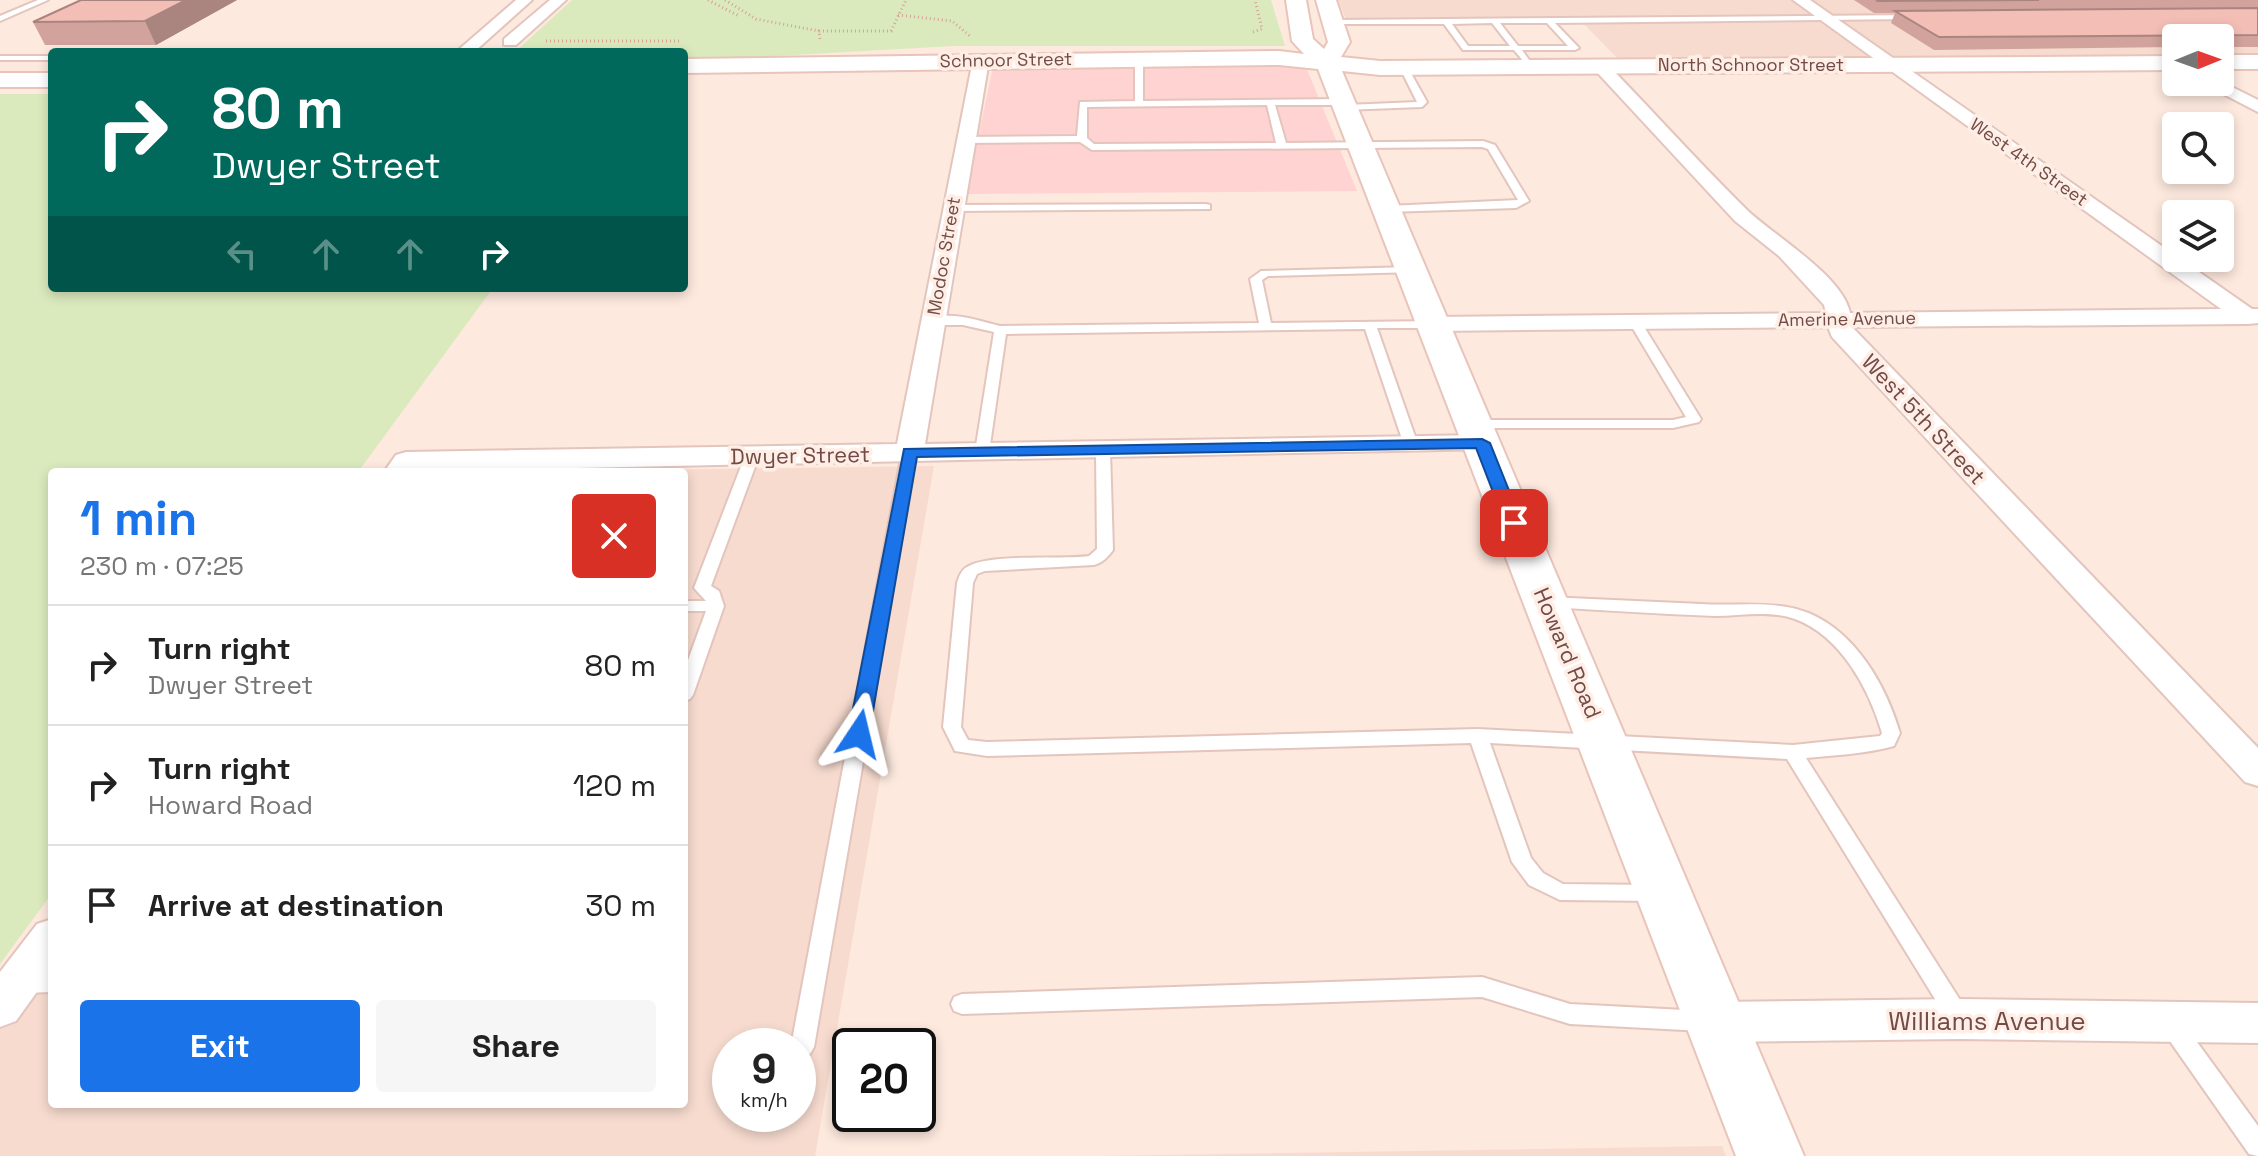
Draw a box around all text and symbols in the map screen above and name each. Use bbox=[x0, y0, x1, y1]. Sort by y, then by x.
north arrow bbox=[2162, 24, 2234, 96]
map controls bbox=[2162, 24, 2234, 272]
street label: Schnoor Street bbox=[940, 47, 1072, 72]
street label: North Schnoor Street bbox=[1658, 53, 1844, 76]
text: 80 m bbox=[212, 73, 344, 144]
icon: right bbox=[80, 80, 184, 184]
street label: West 4th Street bbox=[1966, 112, 2093, 211]
button: search bbox=[2162, 112, 2234, 184]
text: Dwyer Street bbox=[212, 143, 441, 189]
street label: Modoc Street bbox=[922, 195, 965, 317]
button: layers bbox=[2162, 200, 2234, 272]
icon: left bbox=[220, 232, 264, 276]
icon: ahead bbox=[304, 232, 348, 276]
icon: ahead bbox=[388, 232, 432, 276]
icon: right bbox=[472, 232, 516, 276]
street label: Amerine Avenue bbox=[1778, 306, 1916, 331]
street label: West 5th Street bbox=[1856, 348, 1992, 490]
street label: Dwyer Street bbox=[730, 440, 870, 470]
text: 1 min bbox=[80, 488, 197, 549]
pin bbox=[1480, 489, 1548, 557]
button: close bbox=[572, 494, 656, 578]
icon: arrive bbox=[1492, 501, 1536, 545]
text: 230 m · 07:25 bbox=[80, 549, 244, 583]
street label: Howard Road bbox=[1528, 583, 1608, 723]
text: Turn right bbox=[148, 629, 291, 668]
icon: right bbox=[80, 643, 124, 687]
text: 80 m bbox=[585, 646, 656, 685]
text: Dwyer Street bbox=[148, 668, 313, 702]
position arrow bbox=[817, 692, 901, 776]
text: Turn right bbox=[148, 749, 291, 788]
icon: right bbox=[80, 763, 124, 807]
text: 120 m bbox=[573, 766, 656, 805]
text: Howard Road bbox=[148, 788, 313, 822]
icon: arrive bbox=[80, 883, 124, 927]
text: Arrive at destination bbox=[148, 886, 444, 925]
text: 30 m bbox=[585, 886, 656, 925]
button: Exit bbox=[80, 1000, 360, 1092]
button: Share bbox=[376, 1000, 656, 1092]
street label: Williams Avenue bbox=[1888, 1004, 2086, 1038]
speed limit sign: 20 bbox=[832, 1028, 936, 1132]
text: 9 bbox=[752, 1044, 776, 1095]
text: km/h bbox=[740, 1087, 788, 1113]

